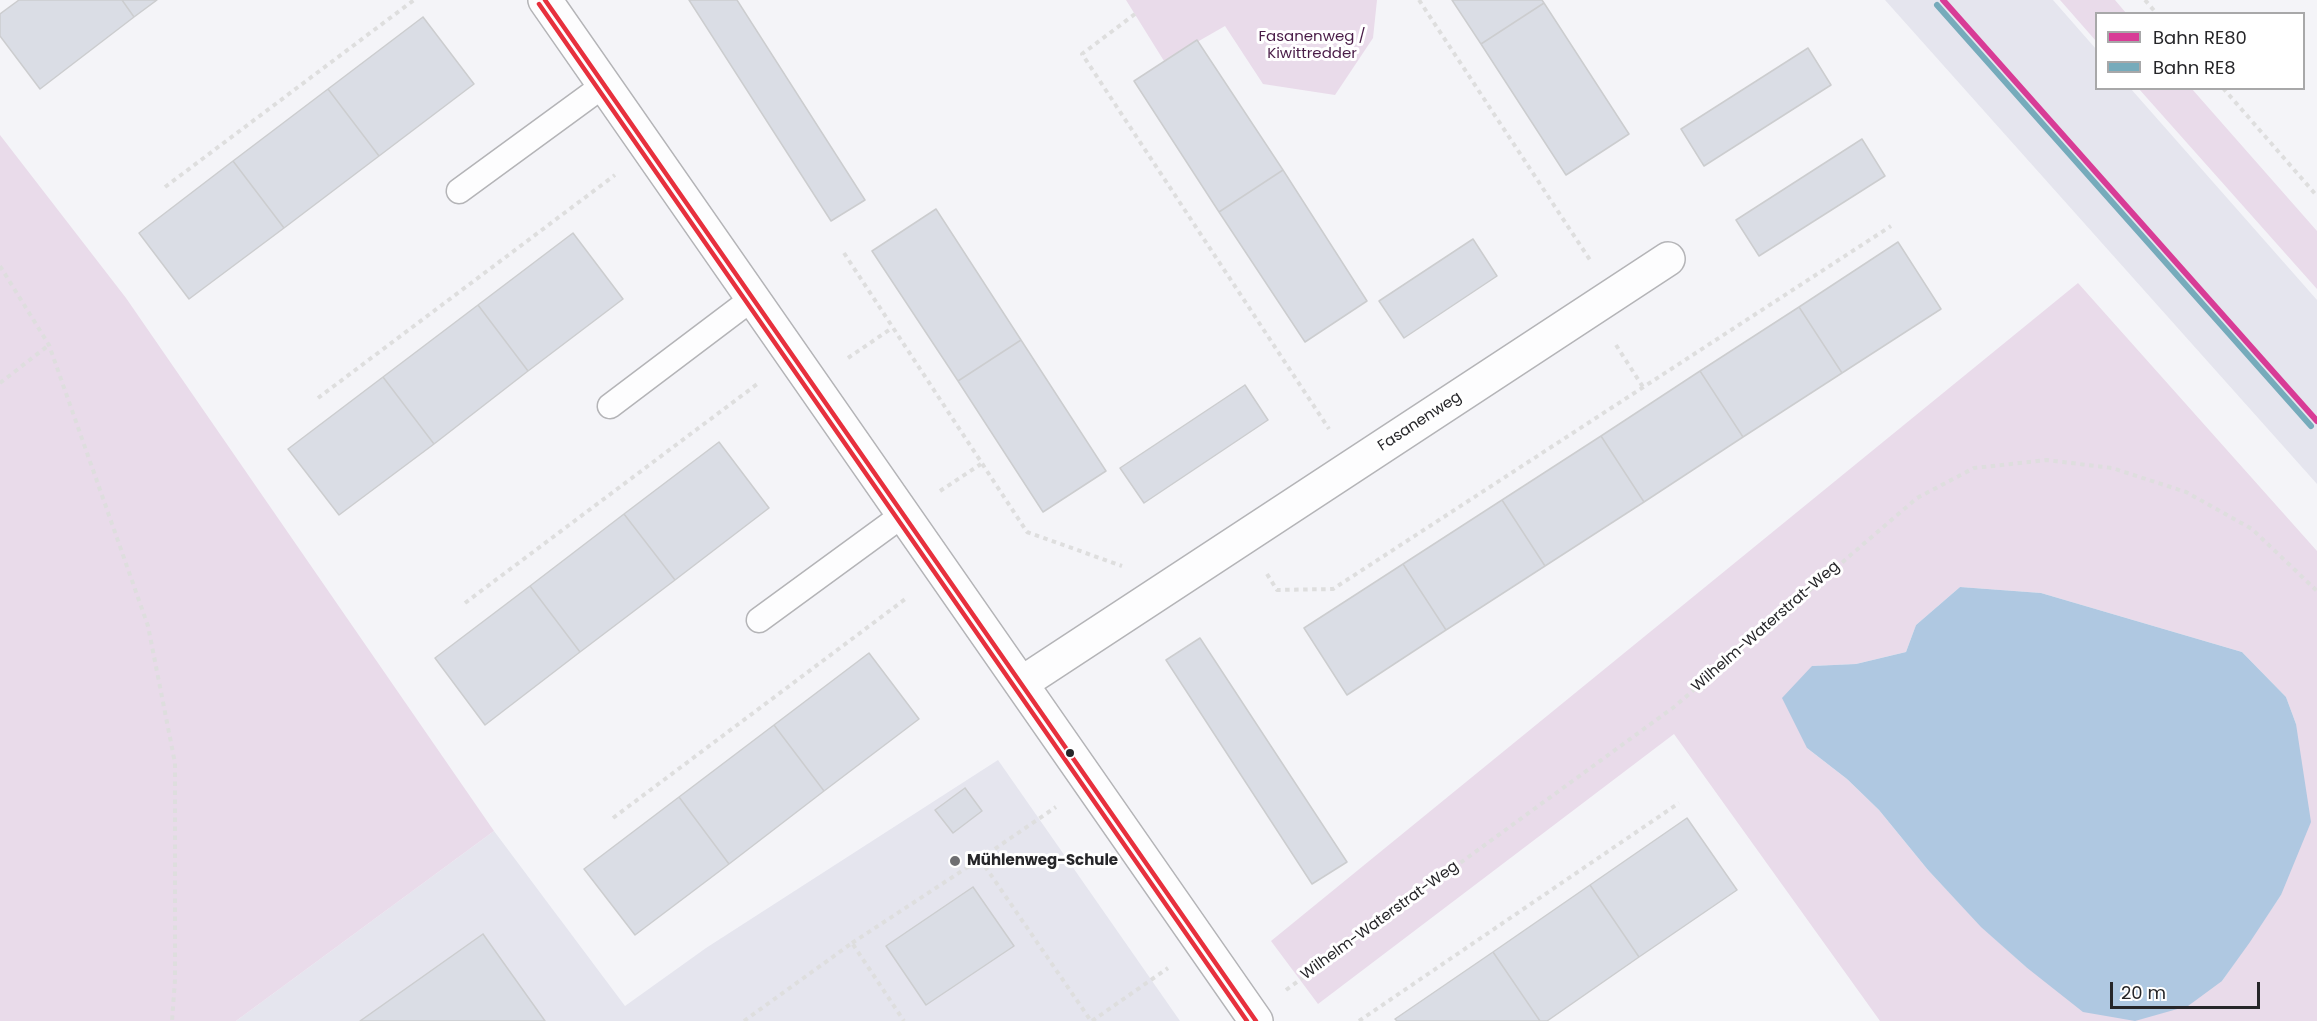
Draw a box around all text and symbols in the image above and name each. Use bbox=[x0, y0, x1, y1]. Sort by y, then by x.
legend bbox=[2095, 12, 2305, 90]
text: Bahn RE80 bbox=[2153, 25, 2247, 50]
park label: Fasanenweg / Kiwittredder bbox=[1258, 28, 1366, 63]
text: Bahn RE8 bbox=[2153, 55, 2236, 80]
street label: Fasanenweg bbox=[1375, 388, 1465, 456]
street label: Wilhelm-Waterstrat-Weg bbox=[1688, 558, 1844, 696]
unlabelled marker bbox=[1064, 747, 1076, 759]
place label: Mühlenweg-Schule bbox=[967, 852, 1118, 870]
marker: Mühlenweg-Schule bbox=[948, 854, 962, 868]
street label: Wilhelm-Waterstrat-Weg bbox=[1298, 858, 1462, 984]
scale bar bbox=[2113, 970, 2263, 1008]
text: 20 m bbox=[2121, 980, 2166, 1005]

